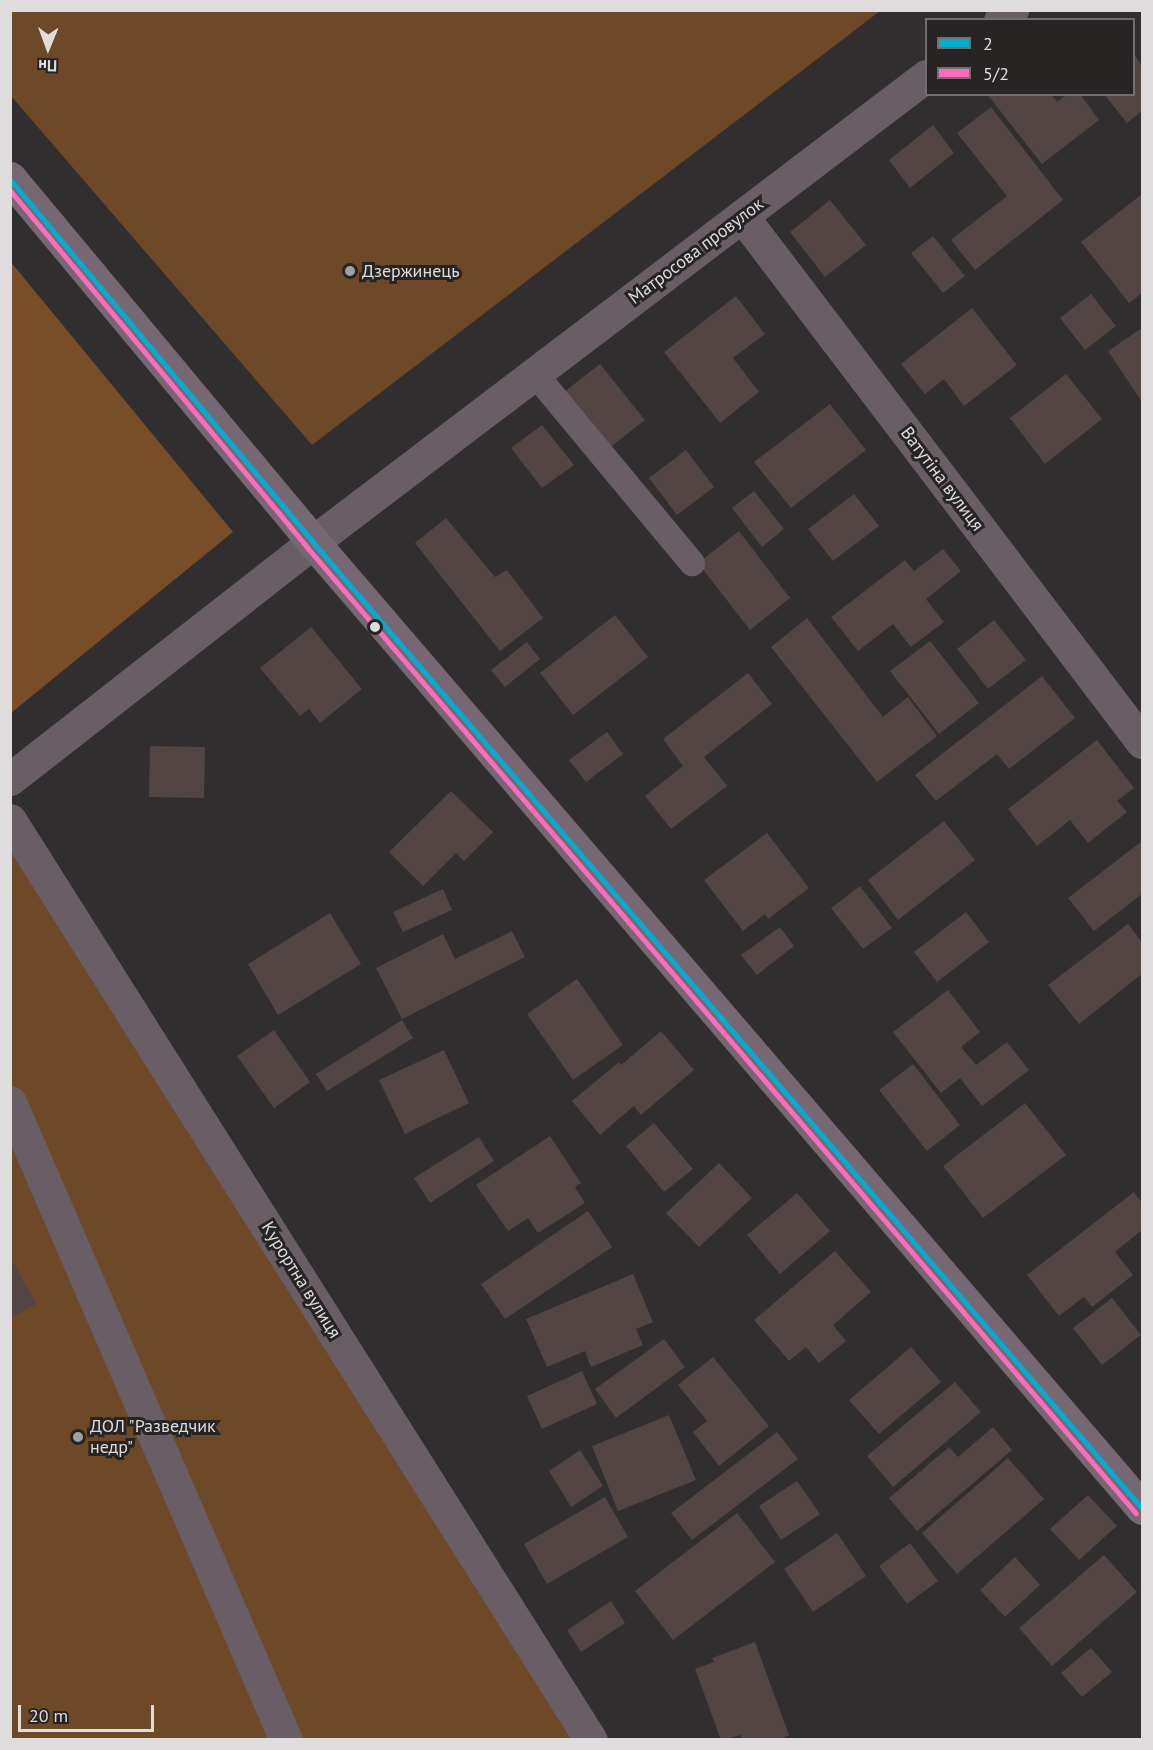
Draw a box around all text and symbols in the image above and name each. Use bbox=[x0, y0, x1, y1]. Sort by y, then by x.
north arrow bbox=[18, 18, 78, 78]
legend bbox=[925, 18, 1135, 96]
text: 2 bbox=[983, 32, 993, 55]
text: Пн bbox=[38, 56, 57, 76]
text: 5/2 bbox=[983, 62, 1009, 85]
street label: Матросова провулок bbox=[624, 193, 768, 309]
place label: Дзержинець bbox=[362, 260, 460, 282]
marker: Дзержинець bbox=[343, 264, 357, 278]
street label: Ватутіна вулиця bbox=[896, 423, 988, 535]
unlabelled marker bbox=[369, 621, 381, 633]
street label: Курортна вулиця bbox=[257, 1218, 345, 1342]
place label: ДОЛ "Разведчик недр" bbox=[90, 1416, 217, 1458]
marker: ДОЛ "Разведчик недр" bbox=[71, 1430, 85, 1444]
scale bar bbox=[21, 1693, 158, 1731]
text: 20 m bbox=[29, 1704, 68, 1727]

